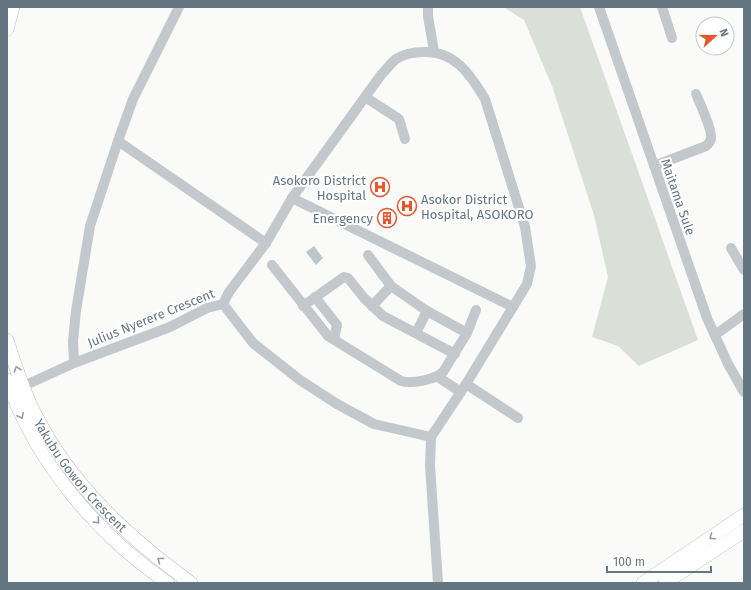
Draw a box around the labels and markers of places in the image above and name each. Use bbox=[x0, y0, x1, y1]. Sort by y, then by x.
place label: Asokoro District Hospital bbox=[273, 173, 366, 203]
hospital icon: Asokoro District Hospital bbox=[369, 176, 391, 198]
place label: Asokor District Hospital, ASOKORO bbox=[421, 192, 534, 222]
hospital icon: Asokor District Hospital, ASOKORO bbox=[396, 195, 418, 217]
building icon: Energency bbox=[376, 207, 398, 229]
place label: Energency bbox=[313, 211, 374, 226]

